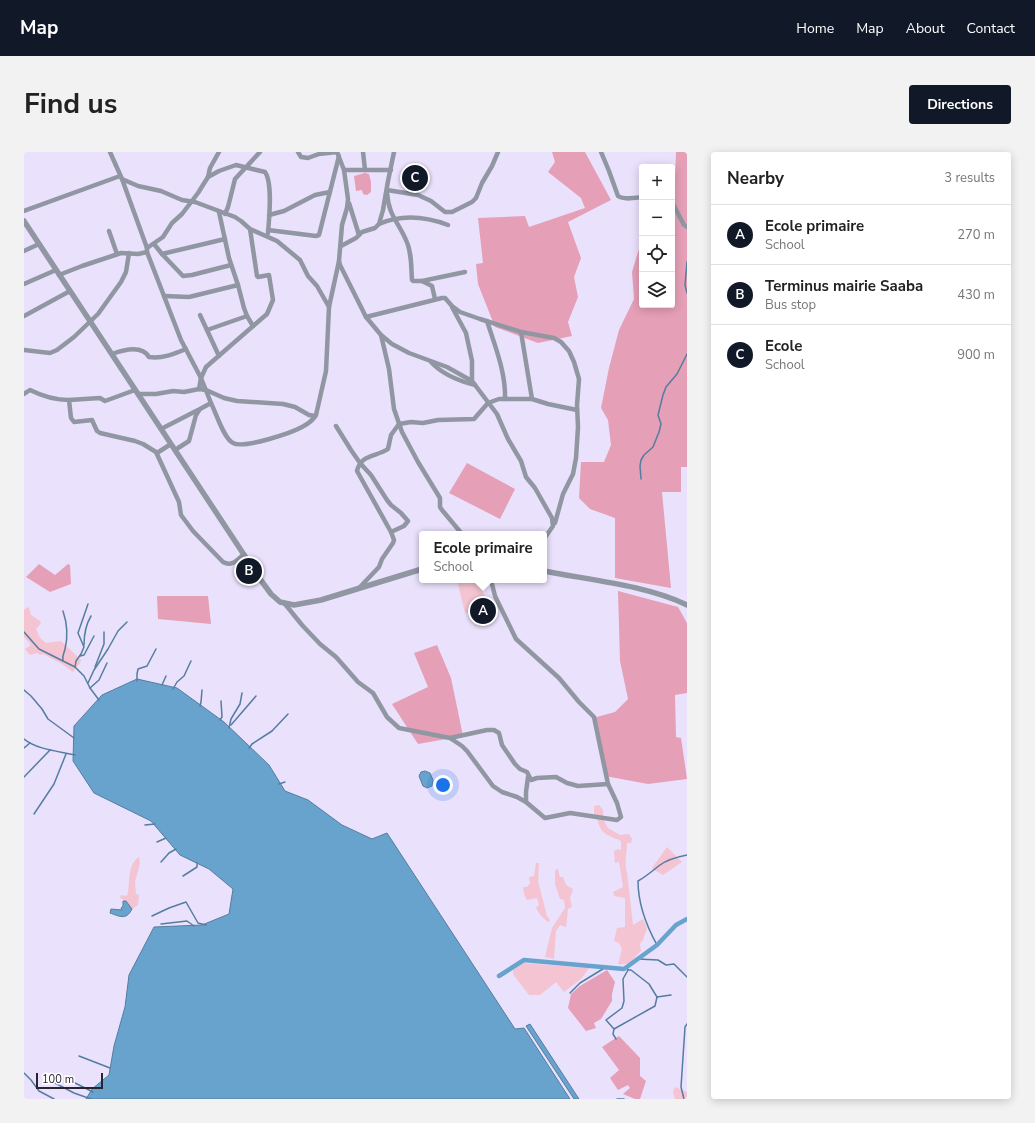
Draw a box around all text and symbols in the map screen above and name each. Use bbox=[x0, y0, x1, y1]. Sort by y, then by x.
text: Map bbox=[20, 15, 58, 41]
text: Home bbox=[796, 19, 834, 38]
text: Map bbox=[856, 19, 884, 38]
text: About bbox=[906, 19, 945, 38]
text: Contact bbox=[967, 19, 1015, 38]
text: Find us bbox=[24, 85, 118, 123]
button: Directions bbox=[909, 85, 1011, 124]
pin: C bbox=[402, 163, 428, 193]
map controls bbox=[639, 164, 675, 308]
button: + bbox=[639, 164, 675, 200]
text: Nearby bbox=[727, 167, 784, 190]
text: 3 results bbox=[944, 169, 995, 187]
button: − bbox=[639, 200, 675, 236]
text: Ecole primaire bbox=[765, 216, 864, 236]
text: A bbox=[735, 226, 745, 244]
text: 270 m bbox=[957, 226, 995, 244]
button: locate bbox=[639, 236, 675, 272]
text: School bbox=[765, 236, 805, 254]
button: layers bbox=[639, 272, 675, 308]
text: Terminus mairie Saaba bbox=[765, 276, 923, 296]
text: B bbox=[736, 286, 744, 304]
text: 430 m bbox=[957, 286, 995, 304]
text: Bus stop bbox=[765, 296, 816, 314]
text: Ecole bbox=[765, 336, 802, 356]
text: C bbox=[736, 346, 744, 364]
text: 900 m bbox=[957, 346, 995, 364]
text: School bbox=[765, 356, 805, 374]
popup bbox=[419, 531, 547, 583]
text: Ecole primaire bbox=[433, 538, 533, 558]
pin: B bbox=[236, 556, 262, 586]
text: School bbox=[433, 558, 473, 576]
pin: A bbox=[470, 596, 496, 626]
your location bbox=[433, 775, 453, 795]
scale bar bbox=[36, 1071, 103, 1090]
text: 100 m bbox=[42, 1072, 74, 1087]

